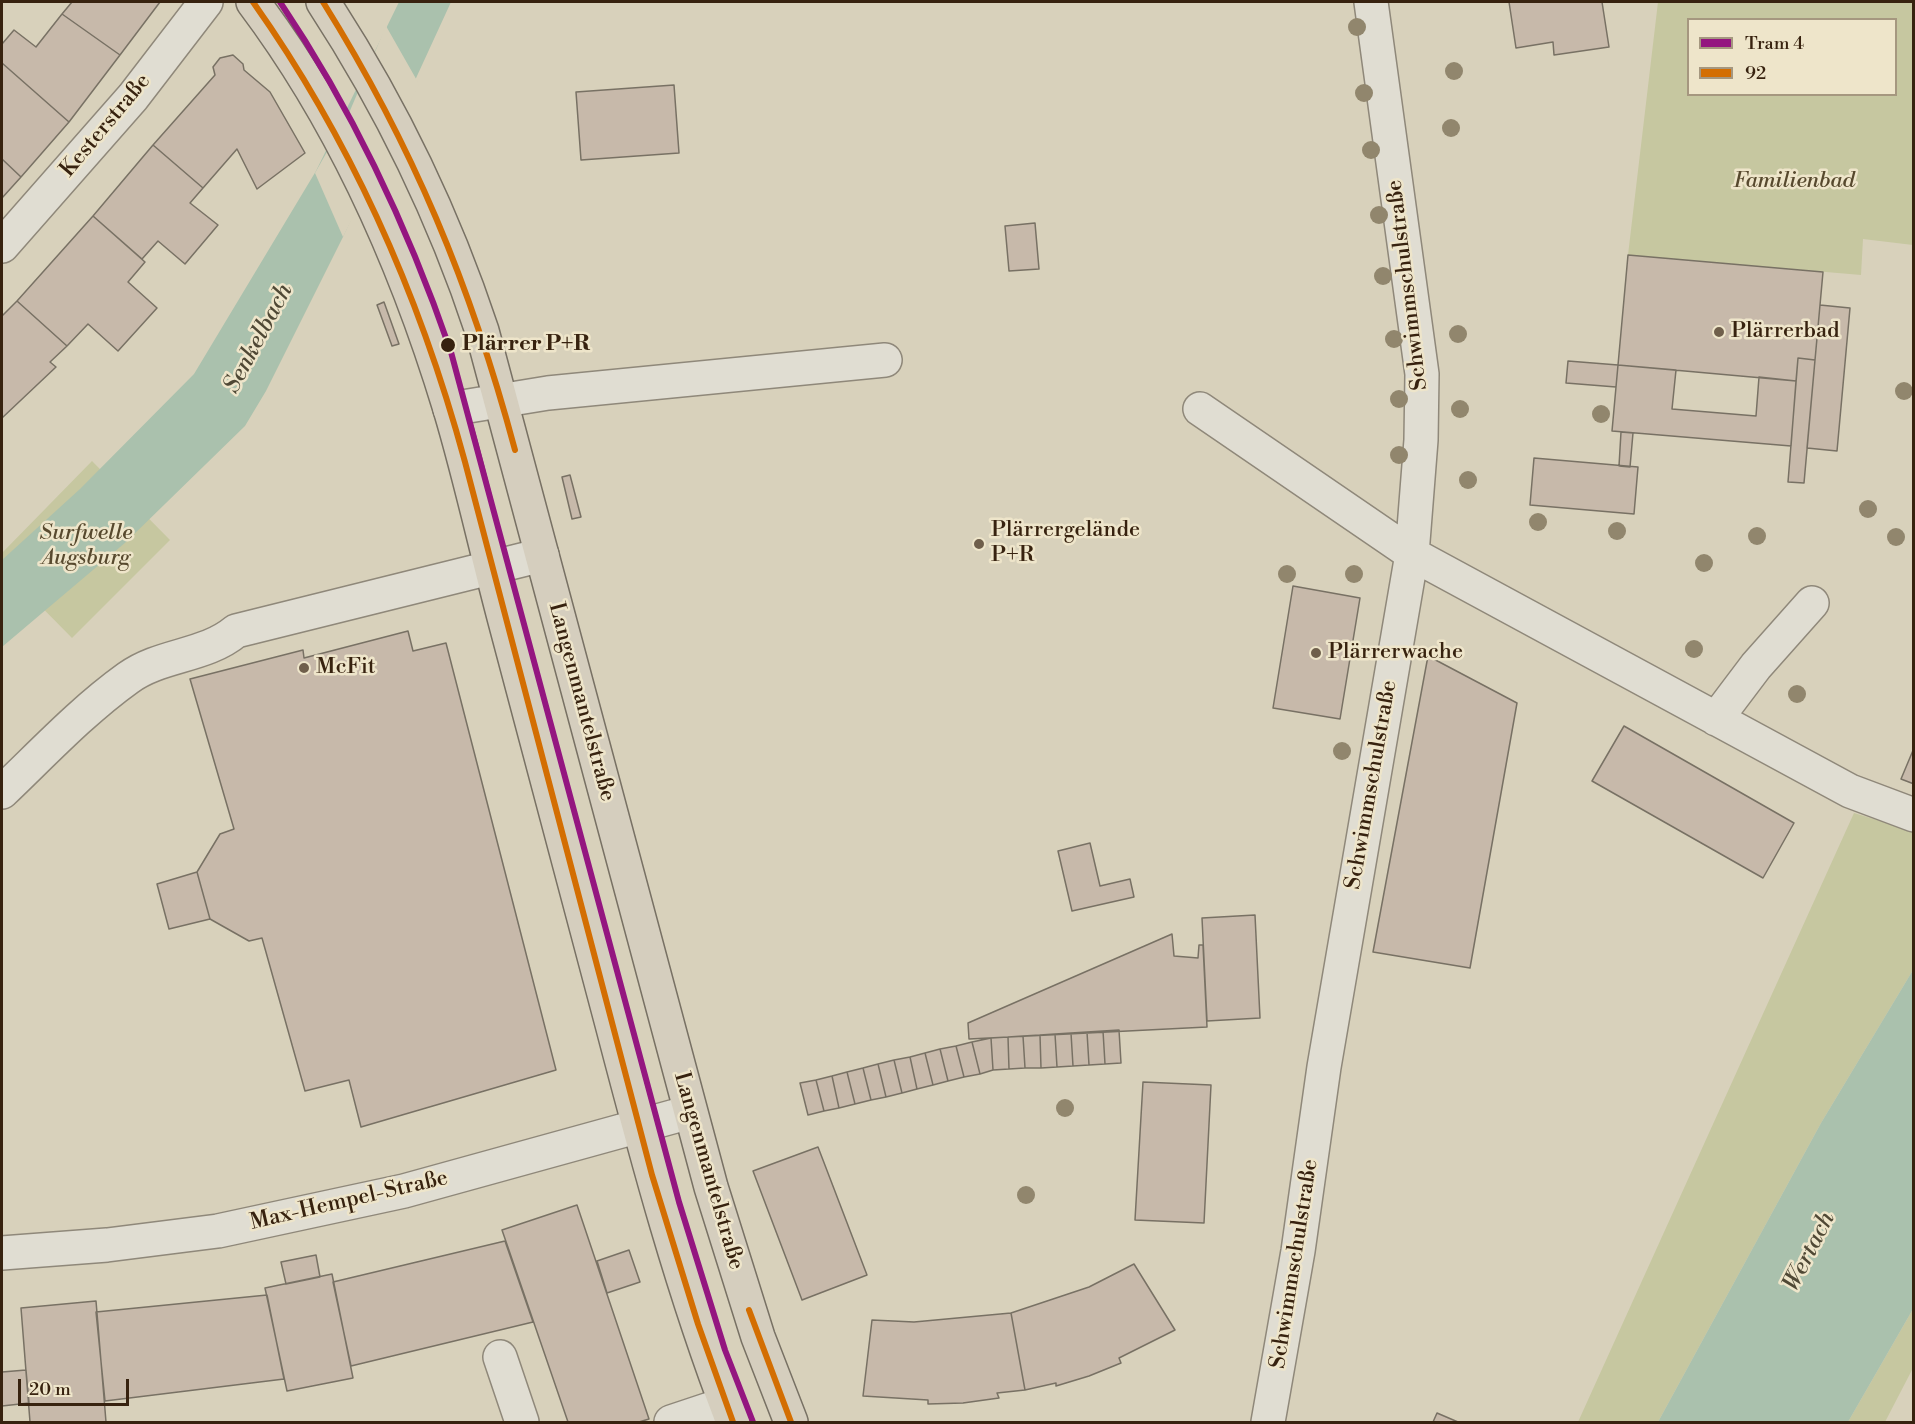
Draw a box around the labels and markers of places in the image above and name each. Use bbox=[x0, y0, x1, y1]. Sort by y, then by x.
place label: Plärrerbad bbox=[1731, 319, 1840, 345]
marker: Plärrerbad bbox=[1712, 325, 1726, 339]
place label: Plärrer P+R bbox=[462, 332, 590, 358]
marker: Plärrer P+R bbox=[439, 336, 457, 354]
place label: Plärrergelände P+R bbox=[991, 518, 1140, 570]
marker: Plärrergelände P+R bbox=[972, 537, 986, 551]
place label: Plärrerwache bbox=[1328, 640, 1463, 666]
marker: Plärrerwache bbox=[1309, 646, 1323, 660]
place label: McFit bbox=[316, 655, 376, 681]
marker: McFit bbox=[297, 661, 311, 675]

